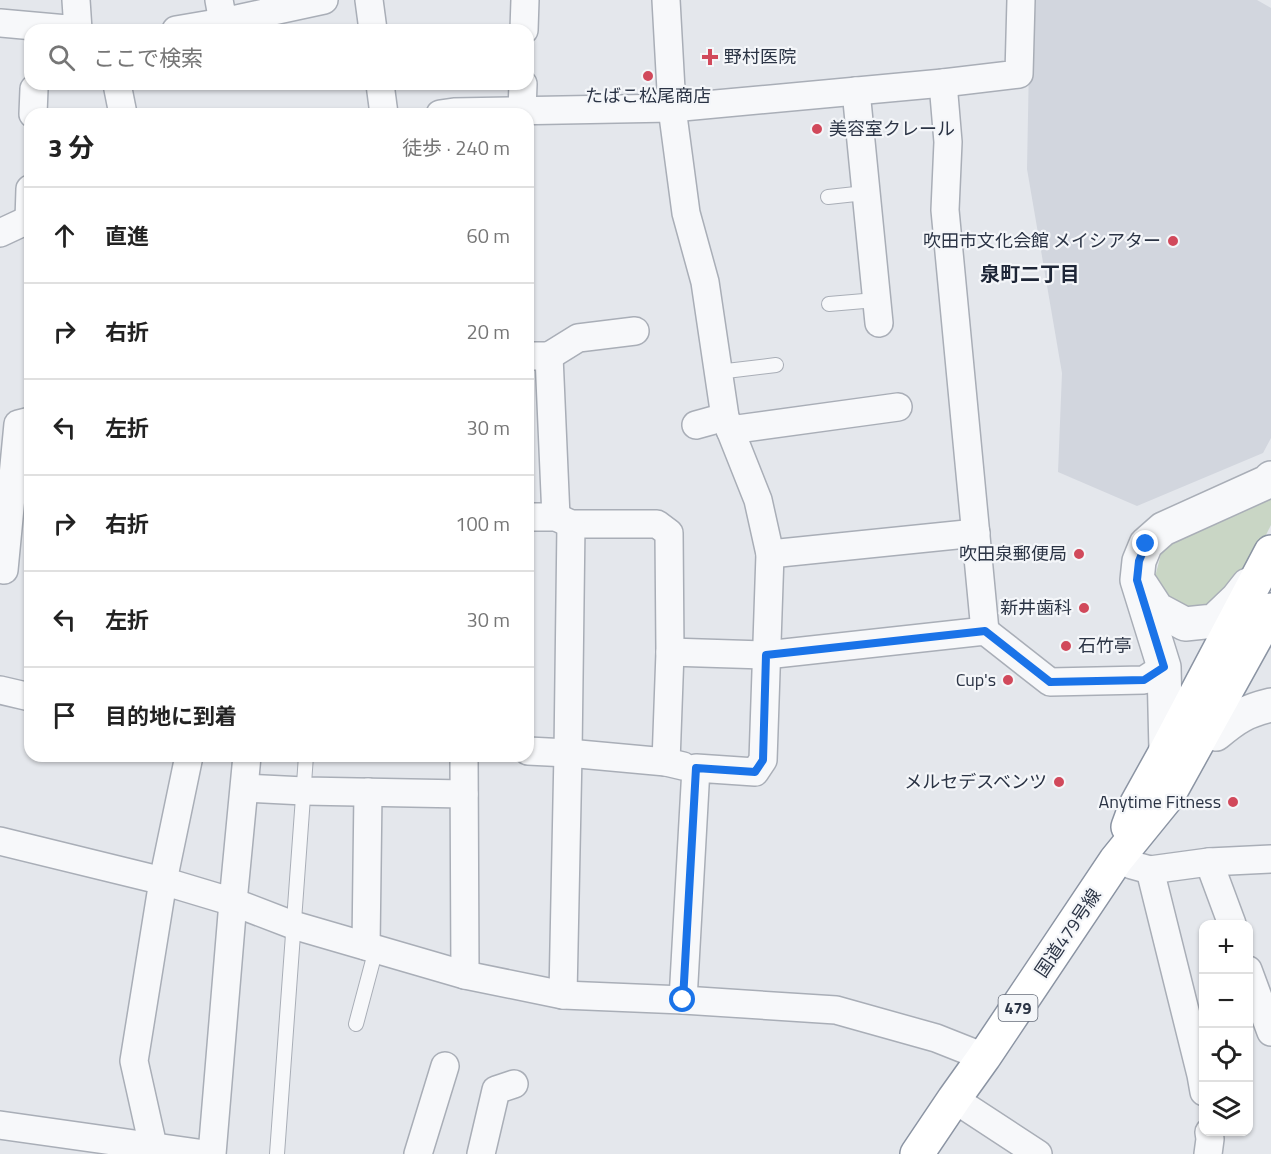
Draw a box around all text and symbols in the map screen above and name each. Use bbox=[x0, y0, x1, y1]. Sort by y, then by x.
search box bbox=[24, 24, 534, 90]
icon: search bbox=[45, 41, 78, 74]
text: ここで検索 bbox=[93, 41, 203, 75]
place label: 野村医院 bbox=[724, 43, 796, 70]
marker: 野村医院 bbox=[701, 48, 719, 66]
marker: たばこ松尾商店 bbox=[641, 69, 655, 83]
place label: たばこ松尾商店 bbox=[585, 82, 711, 109]
place label: 美容室クレール bbox=[829, 115, 955, 142]
marker: 美容室クレール bbox=[810, 122, 824, 136]
text: 3 分 bbox=[48, 128, 94, 167]
text: 徒歩 · 240 m bbox=[402, 132, 510, 163]
icon: ahead bbox=[48, 219, 81, 252]
text: 直進 bbox=[105, 219, 149, 253]
text: 60 m bbox=[466, 220, 510, 251]
place label: 吹田市文化会館 メイシアター bbox=[923, 227, 1161, 254]
marker: 吹田市文化会館 メイシアター bbox=[1166, 234, 1180, 248]
district label: 泉町二丁目 bbox=[980, 258, 1080, 289]
icon: right bbox=[48, 315, 81, 348]
text: 右折 bbox=[105, 315, 149, 349]
text: 20 m bbox=[466, 316, 510, 347]
icon: left bbox=[48, 411, 81, 444]
text: 左折 bbox=[105, 411, 149, 445]
text: 30 m bbox=[466, 412, 510, 443]
icon: right bbox=[48, 507, 81, 540]
text: 右折 bbox=[105, 507, 149, 541]
text: 100 m bbox=[455, 508, 510, 539]
route end bbox=[1132, 530, 1158, 556]
place label: 吹田泉郵便局 bbox=[959, 540, 1067, 567]
marker: 吹田泉郵便局 bbox=[1072, 547, 1086, 561]
place label: 新井歯科 bbox=[1000, 594, 1072, 621]
marker: 新井歯科 bbox=[1077, 601, 1091, 615]
icon: left bbox=[48, 603, 81, 636]
text: 左折 bbox=[105, 603, 149, 637]
text: 30 m bbox=[466, 604, 510, 635]
place label: 石竹亭 bbox=[1078, 632, 1132, 659]
marker: 石竹亭 bbox=[1059, 639, 1073, 653]
place label: Cup's bbox=[956, 666, 996, 693]
marker: Cup's bbox=[1001, 673, 1015, 687]
icon: arrive bbox=[48, 699, 81, 732]
text: 目的地に到着 bbox=[105, 699, 237, 733]
place label: メルセデスベンツ bbox=[904, 768, 1047, 795]
marker: メルセデスベンツ bbox=[1052, 775, 1066, 789]
place label: Anytime Fitness bbox=[1098, 788, 1221, 815]
marker: Anytime Fitness bbox=[1226, 795, 1240, 809]
street label: 国道479号線 bbox=[1028, 883, 1107, 983]
map controls bbox=[1199, 920, 1253, 1136]
button: + bbox=[1199, 920, 1253, 974]
button: − bbox=[1199, 974, 1253, 1028]
route start bbox=[669, 986, 695, 1012]
road number: 479 bbox=[998, 995, 1038, 1021]
button: locate bbox=[1199, 1028, 1253, 1082]
button: layers bbox=[1199, 1082, 1253, 1136]

